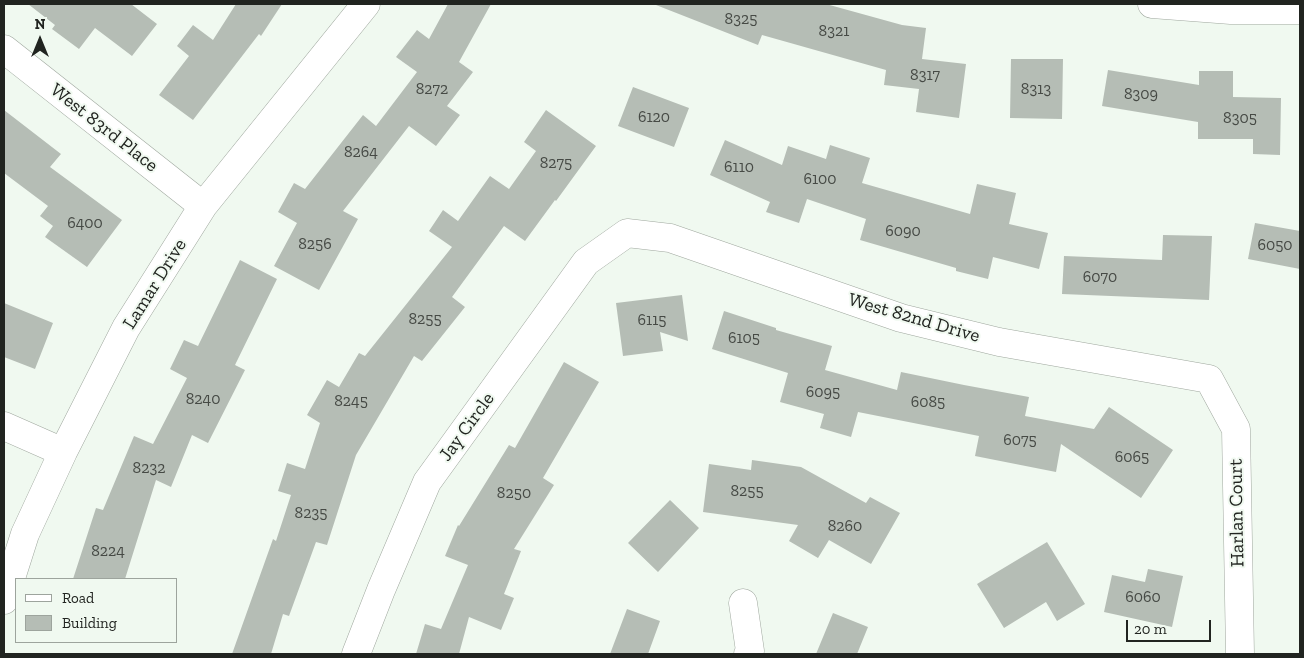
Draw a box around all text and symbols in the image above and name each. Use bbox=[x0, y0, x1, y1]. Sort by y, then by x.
house number: 8325 bbox=[725, 9, 757, 29]
north arrow bbox=[15, 15, 65, 65]
text: N bbox=[35, 16, 45, 33]
house number: 8321 bbox=[819, 21, 849, 41]
house number: 8317 bbox=[910, 65, 940, 85]
street label: West 83rd Place bbox=[46, 79, 162, 177]
house number: 8272 bbox=[416, 79, 448, 99]
house number: 8313 bbox=[1021, 79, 1051, 99]
house number: 8309 bbox=[1124, 84, 1158, 104]
house number: 6120 bbox=[638, 107, 670, 127]
house number: 8305 bbox=[1223, 108, 1257, 128]
house number: 8264 bbox=[344, 142, 378, 162]
house number: 8275 bbox=[540, 153, 572, 173]
house number: 6110 bbox=[724, 157, 754, 177]
house number: 6100 bbox=[803, 169, 837, 189]
house number: 6400 bbox=[67, 213, 103, 233]
house number: 6090 bbox=[885, 221, 921, 241]
house number: 8256 bbox=[298, 234, 332, 254]
street label: Lamar Drive bbox=[118, 235, 192, 333]
house number: 6050 bbox=[1257, 235, 1293, 255]
house number: 6070 bbox=[1083, 267, 1117, 287]
street label: West 82nd Drive bbox=[846, 288, 982, 348]
house number: 8255 bbox=[408, 309, 442, 329]
house number: 6115 bbox=[637, 310, 667, 330]
house number: 6105 bbox=[728, 328, 760, 348]
house number: 6095 bbox=[806, 382, 840, 402]
street label: Jay Circle bbox=[434, 388, 500, 466]
house number: 8240 bbox=[186, 389, 220, 409]
house number: 8245 bbox=[334, 391, 368, 411]
house number: 6085 bbox=[911, 392, 945, 412]
house number: 6075 bbox=[1003, 430, 1037, 450]
house number: 6065 bbox=[1115, 447, 1149, 467]
house number: 8232 bbox=[133, 458, 165, 478]
street label: Harlan Court bbox=[1225, 459, 1249, 567]
house number: 8255 bbox=[730, 481, 764, 501]
house number: 8250 bbox=[497, 483, 531, 503]
house number: 8235 bbox=[295, 503, 327, 523]
house number: 8260 bbox=[828, 516, 862, 536]
house number: 8224 bbox=[91, 541, 125, 561]
legend bbox=[15, 578, 178, 643]
house number: 6060 bbox=[1125, 587, 1161, 607]
text: Road bbox=[62, 589, 94, 607]
scale bar bbox=[1129, 610, 1214, 642]
text: Building bbox=[62, 614, 117, 632]
text: 20 m bbox=[1134, 620, 1167, 638]

